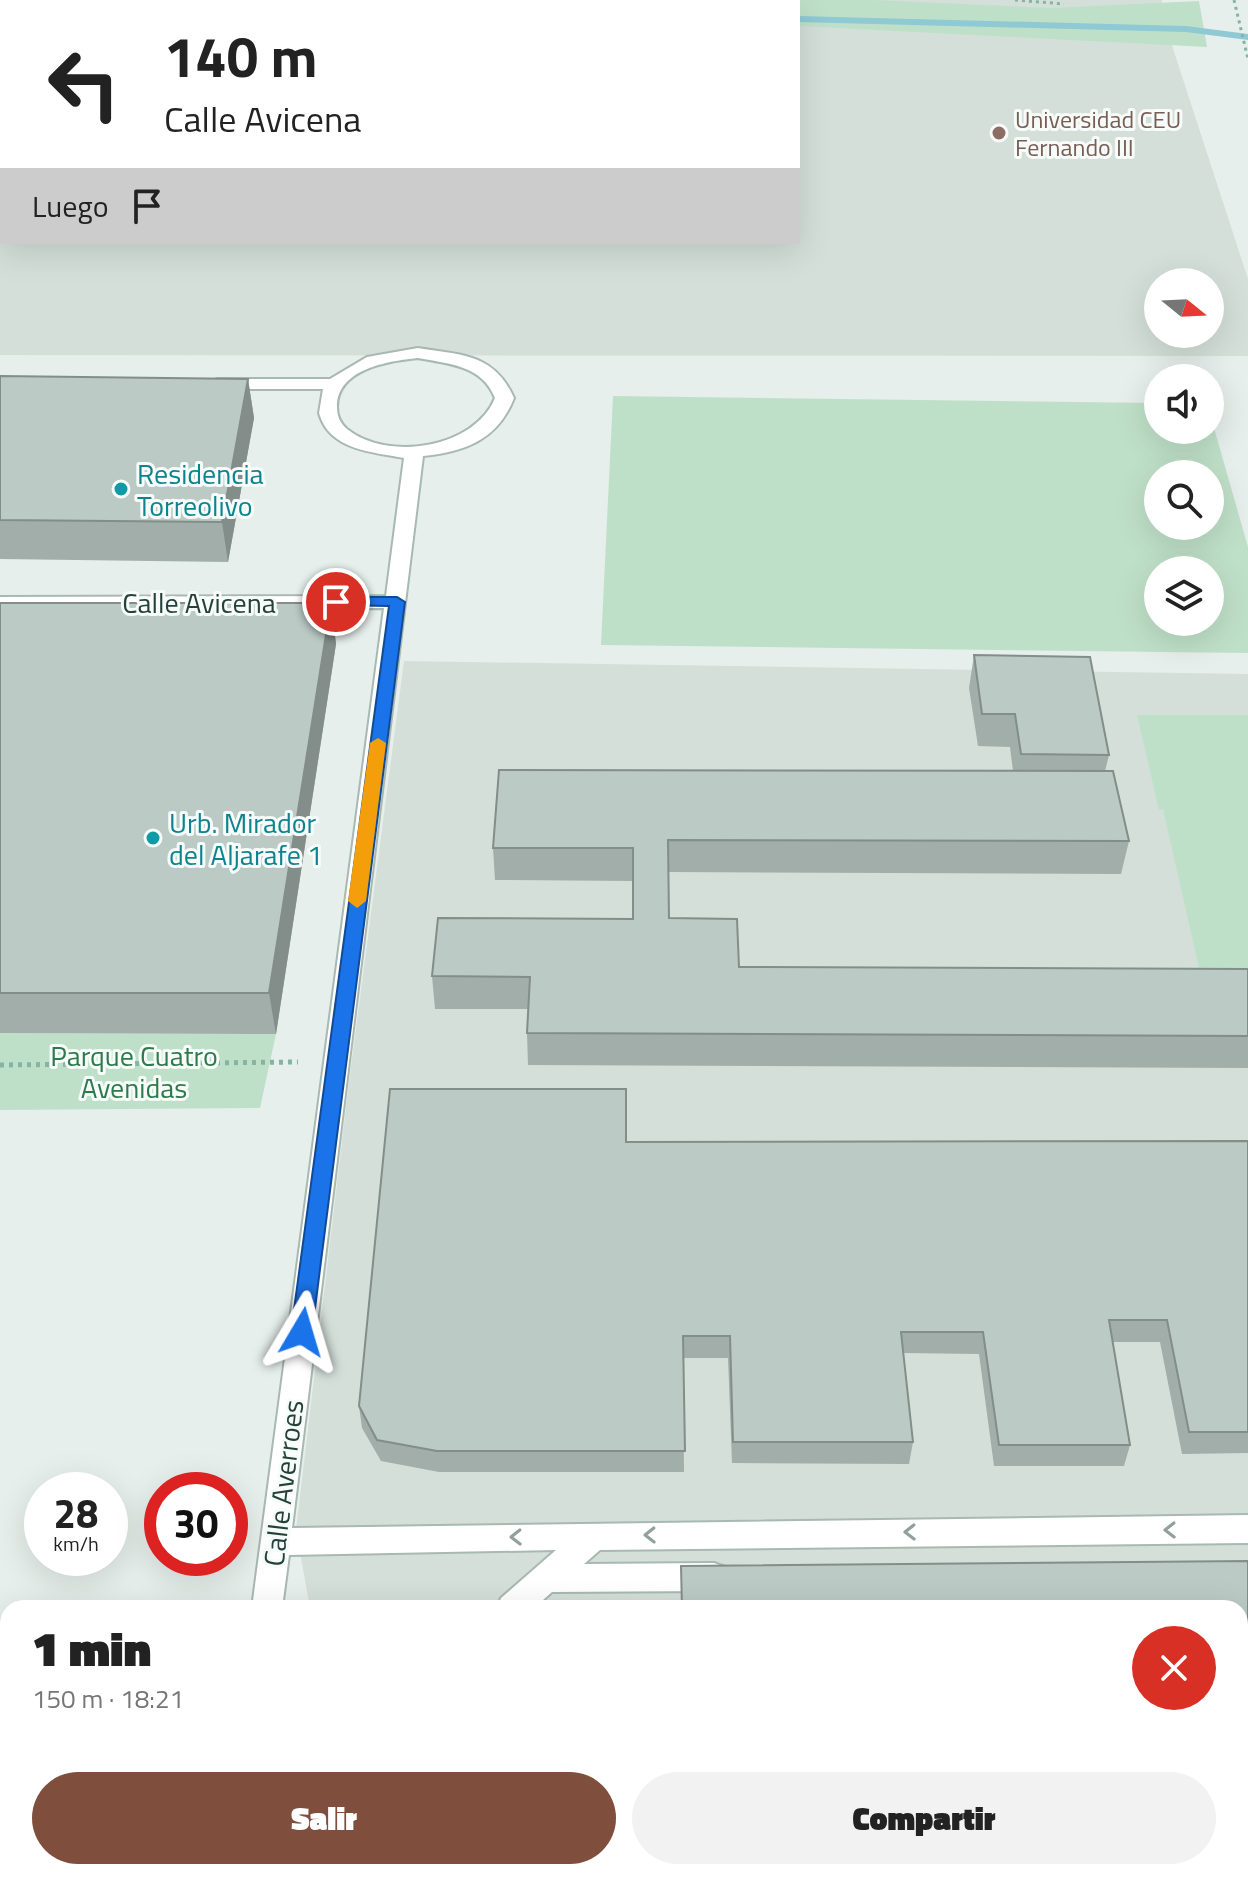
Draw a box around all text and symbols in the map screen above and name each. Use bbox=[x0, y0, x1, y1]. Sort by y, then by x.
text: 140 m bbox=[164, 14, 317, 99]
icon: left bbox=[32, 32, 136, 136]
text: Calle Avicena bbox=[164, 91, 361, 146]
place label: Universidad CEU Fernando III bbox=[1015, 101, 1181, 165]
marker: Universidad CEU Fernando III bbox=[990, 124, 1008, 142]
text: Luego bbox=[32, 183, 109, 229]
icon: arrive bbox=[125, 184, 169, 228]
north arrow bbox=[1144, 268, 1224, 348]
map controls bbox=[1144, 268, 1224, 636]
button: sound bbox=[1144, 364, 1224, 444]
place label: Residencia Torreolivo bbox=[137, 452, 264, 527]
button: search bbox=[1144, 460, 1224, 540]
marker: Residencia Torreolivo bbox=[112, 480, 130, 498]
button: layers bbox=[1144, 556, 1224, 636]
pin bbox=[302, 568, 370, 636]
icon: arrive bbox=[314, 580, 358, 624]
street label: Calle Avicena bbox=[122, 581, 276, 624]
place label: Urb. Mirador del Aljarafe 1 bbox=[169, 801, 323, 876]
marker: Urb. Mirador del Aljarafe 1 bbox=[144, 829, 162, 847]
park label: Parque Cuatro Avenidas bbox=[50, 1034, 218, 1109]
position arrow bbox=[260, 1290, 344, 1374]
street label: Calle Averroes bbox=[251, 1397, 315, 1569]
speed limit sign: 30 bbox=[144, 1472, 248, 1576]
text: 28 bbox=[54, 1483, 98, 1544]
one-way arrow bbox=[1163, 1521, 1176, 1538]
one-way arrow bbox=[903, 1524, 916, 1541]
one-way arrow bbox=[643, 1526, 656, 1544]
text: km/h bbox=[53, 1528, 99, 1559]
one-way arrow bbox=[509, 1529, 522, 1546]
text: 1 min bbox=[32, 1612, 151, 1685]
button: close bbox=[1132, 1626, 1216, 1710]
text: 150 m · 18:21 bbox=[32, 1679, 184, 1718]
button: Salir bbox=[32, 1772, 616, 1864]
button: Compartir bbox=[632, 1772, 1216, 1864]

